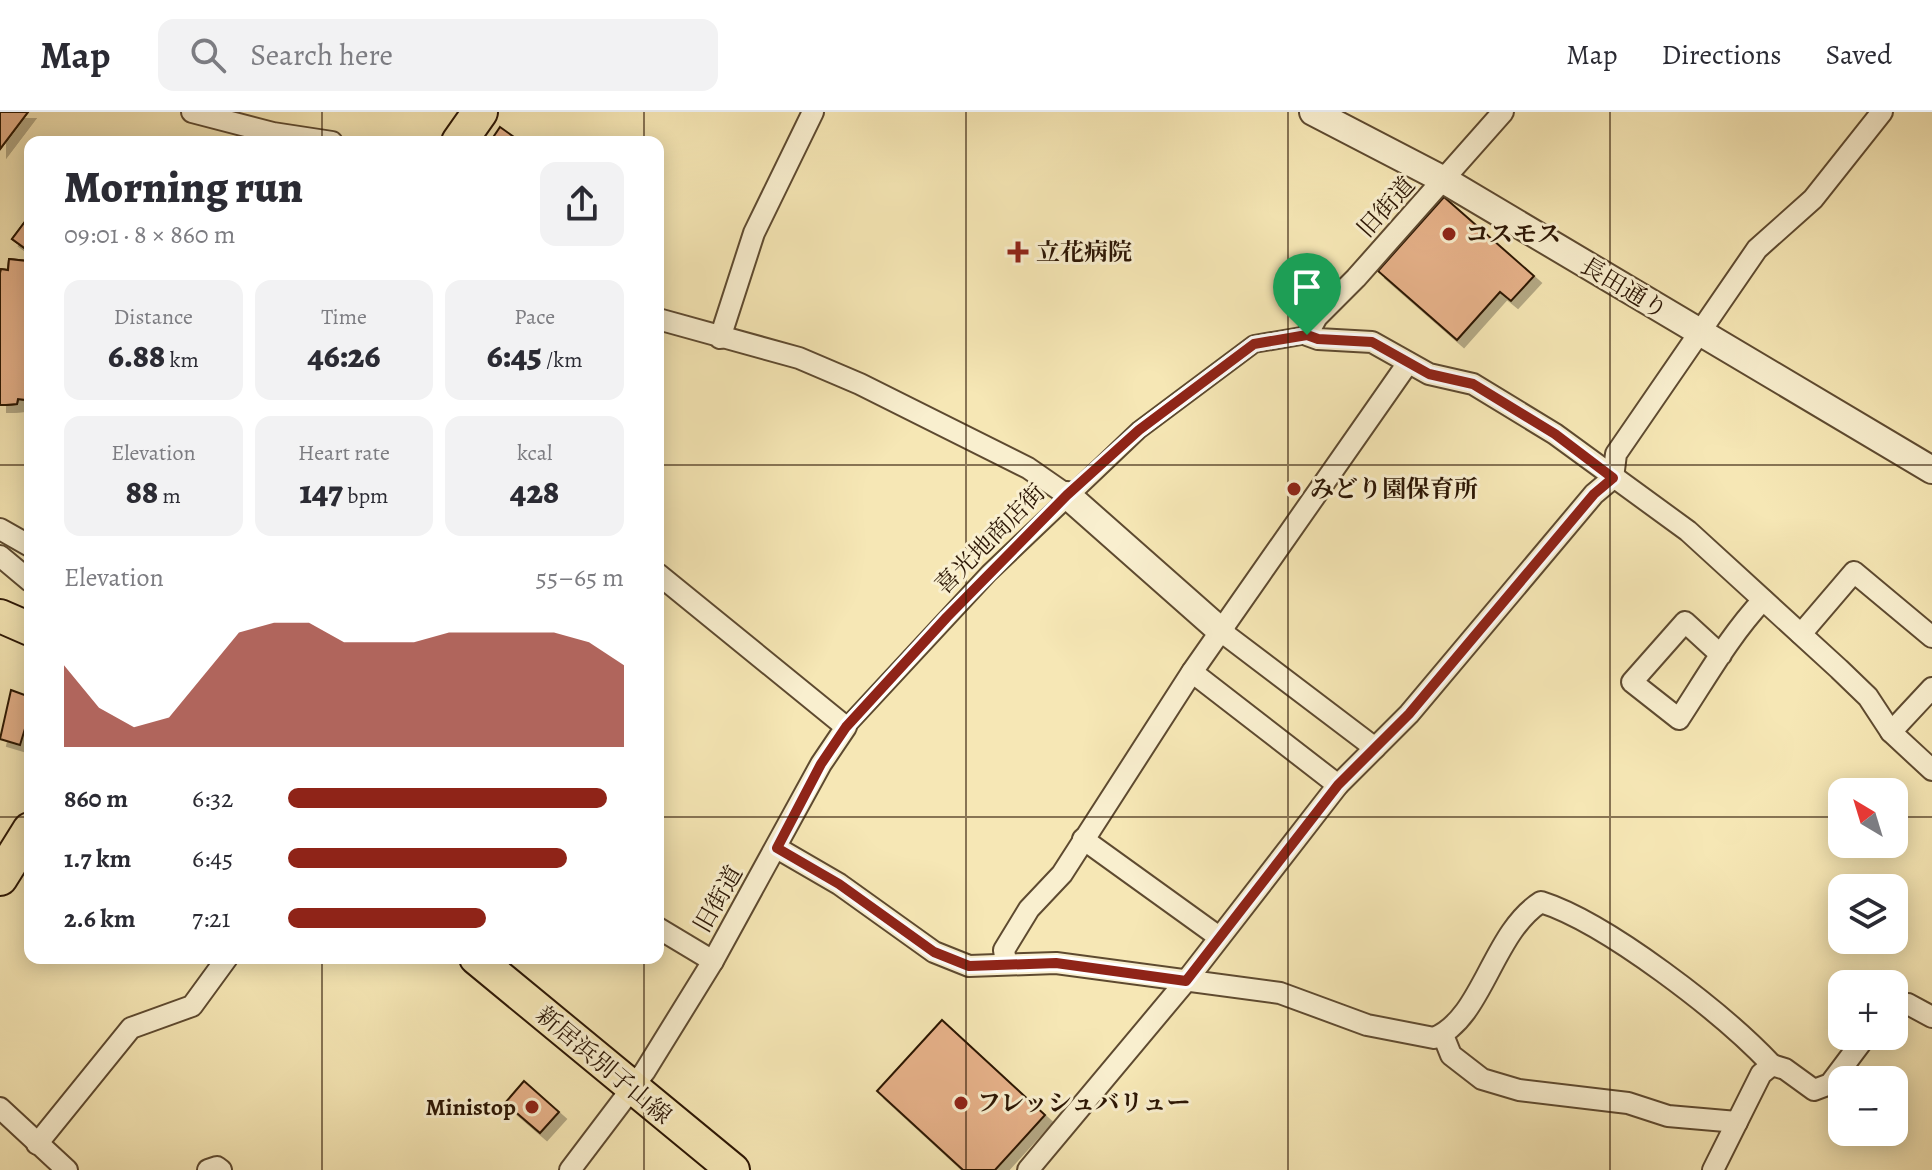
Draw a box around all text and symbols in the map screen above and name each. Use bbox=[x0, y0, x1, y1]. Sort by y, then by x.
search box bbox=[158, 19, 718, 91]
text: Map bbox=[40, 29, 110, 81]
icon: search bbox=[186, 33, 230, 77]
text: Search here bbox=[250, 35, 393, 75]
text: Map bbox=[1566, 36, 1617, 74]
text: Directions bbox=[1661, 36, 1782, 74]
text: Saved bbox=[1826, 36, 1892, 74]
text: Morning run bbox=[64, 157, 303, 217]
button: share bbox=[540, 162, 624, 246]
street label: 旧街道 bbox=[1350, 170, 1422, 244]
text: 09:01 · 8 × 860 m bbox=[64, 217, 235, 252]
place label: コスモス bbox=[1465, 218, 1561, 250]
marker: コスモス bbox=[1440, 225, 1458, 243]
place label: 立花病院 bbox=[1036, 236, 1132, 268]
marker: 立花病院 bbox=[1007, 241, 1029, 263]
street label: 長田通り bbox=[1575, 250, 1673, 326]
pin bbox=[1273, 253, 1341, 335]
icon: arrive bbox=[1285, 265, 1329, 309]
text: Distance bbox=[114, 302, 193, 332]
text: Time bbox=[321, 302, 367, 332]
text: Pace bbox=[514, 302, 555, 332]
text: 6.88 bbox=[108, 332, 165, 379]
text: 46:26 bbox=[308, 332, 380, 379]
text: 6:45 bbox=[487, 332, 542, 379]
text: km bbox=[165, 345, 199, 375]
text: /km bbox=[542, 345, 582, 375]
text: Elevation bbox=[111, 438, 196, 468]
text: Heart rate bbox=[298, 438, 390, 468]
text: kcal bbox=[517, 438, 552, 468]
text: 88 bbox=[126, 468, 158, 515]
text: 147 bbox=[300, 468, 343, 515]
text: 428 bbox=[510, 468, 559, 515]
place label: みどり園保育所 bbox=[1310, 473, 1478, 505]
street label: 喜光地商店街 bbox=[928, 477, 1052, 601]
marker: みどり園保育所 bbox=[1285, 480, 1303, 498]
text: m bbox=[158, 481, 181, 511]
text: bpm bbox=[343, 481, 388, 511]
text: Elevation bbox=[64, 560, 164, 595]
text: 55–65 m bbox=[536, 560, 624, 595]
north arrow bbox=[1828, 778, 1908, 858]
map controls bbox=[1828, 778, 1908, 1146]
text: 860 m bbox=[64, 781, 128, 816]
text: 6:32 bbox=[192, 781, 233, 816]
text: 1.7 km bbox=[64, 841, 131, 876]
text: 6:45 bbox=[192, 841, 233, 876]
street label: 旧街道 bbox=[686, 860, 750, 938]
button: layers bbox=[1828, 874, 1908, 954]
text: 2.6 km bbox=[64, 901, 136, 936]
text: 7:21 bbox=[192, 901, 230, 936]
button: + bbox=[1828, 970, 1908, 1050]
street label: 新居浜別子山線 bbox=[529, 999, 679, 1131]
button: − bbox=[1828, 1066, 1908, 1146]
place label: フレッシュバリュー bbox=[977, 1087, 1191, 1119]
place label: Ministop bbox=[425, 1091, 516, 1123]
marker: フレッシュバリュー bbox=[952, 1094, 970, 1112]
marker: Ministop bbox=[523, 1098, 541, 1116]

